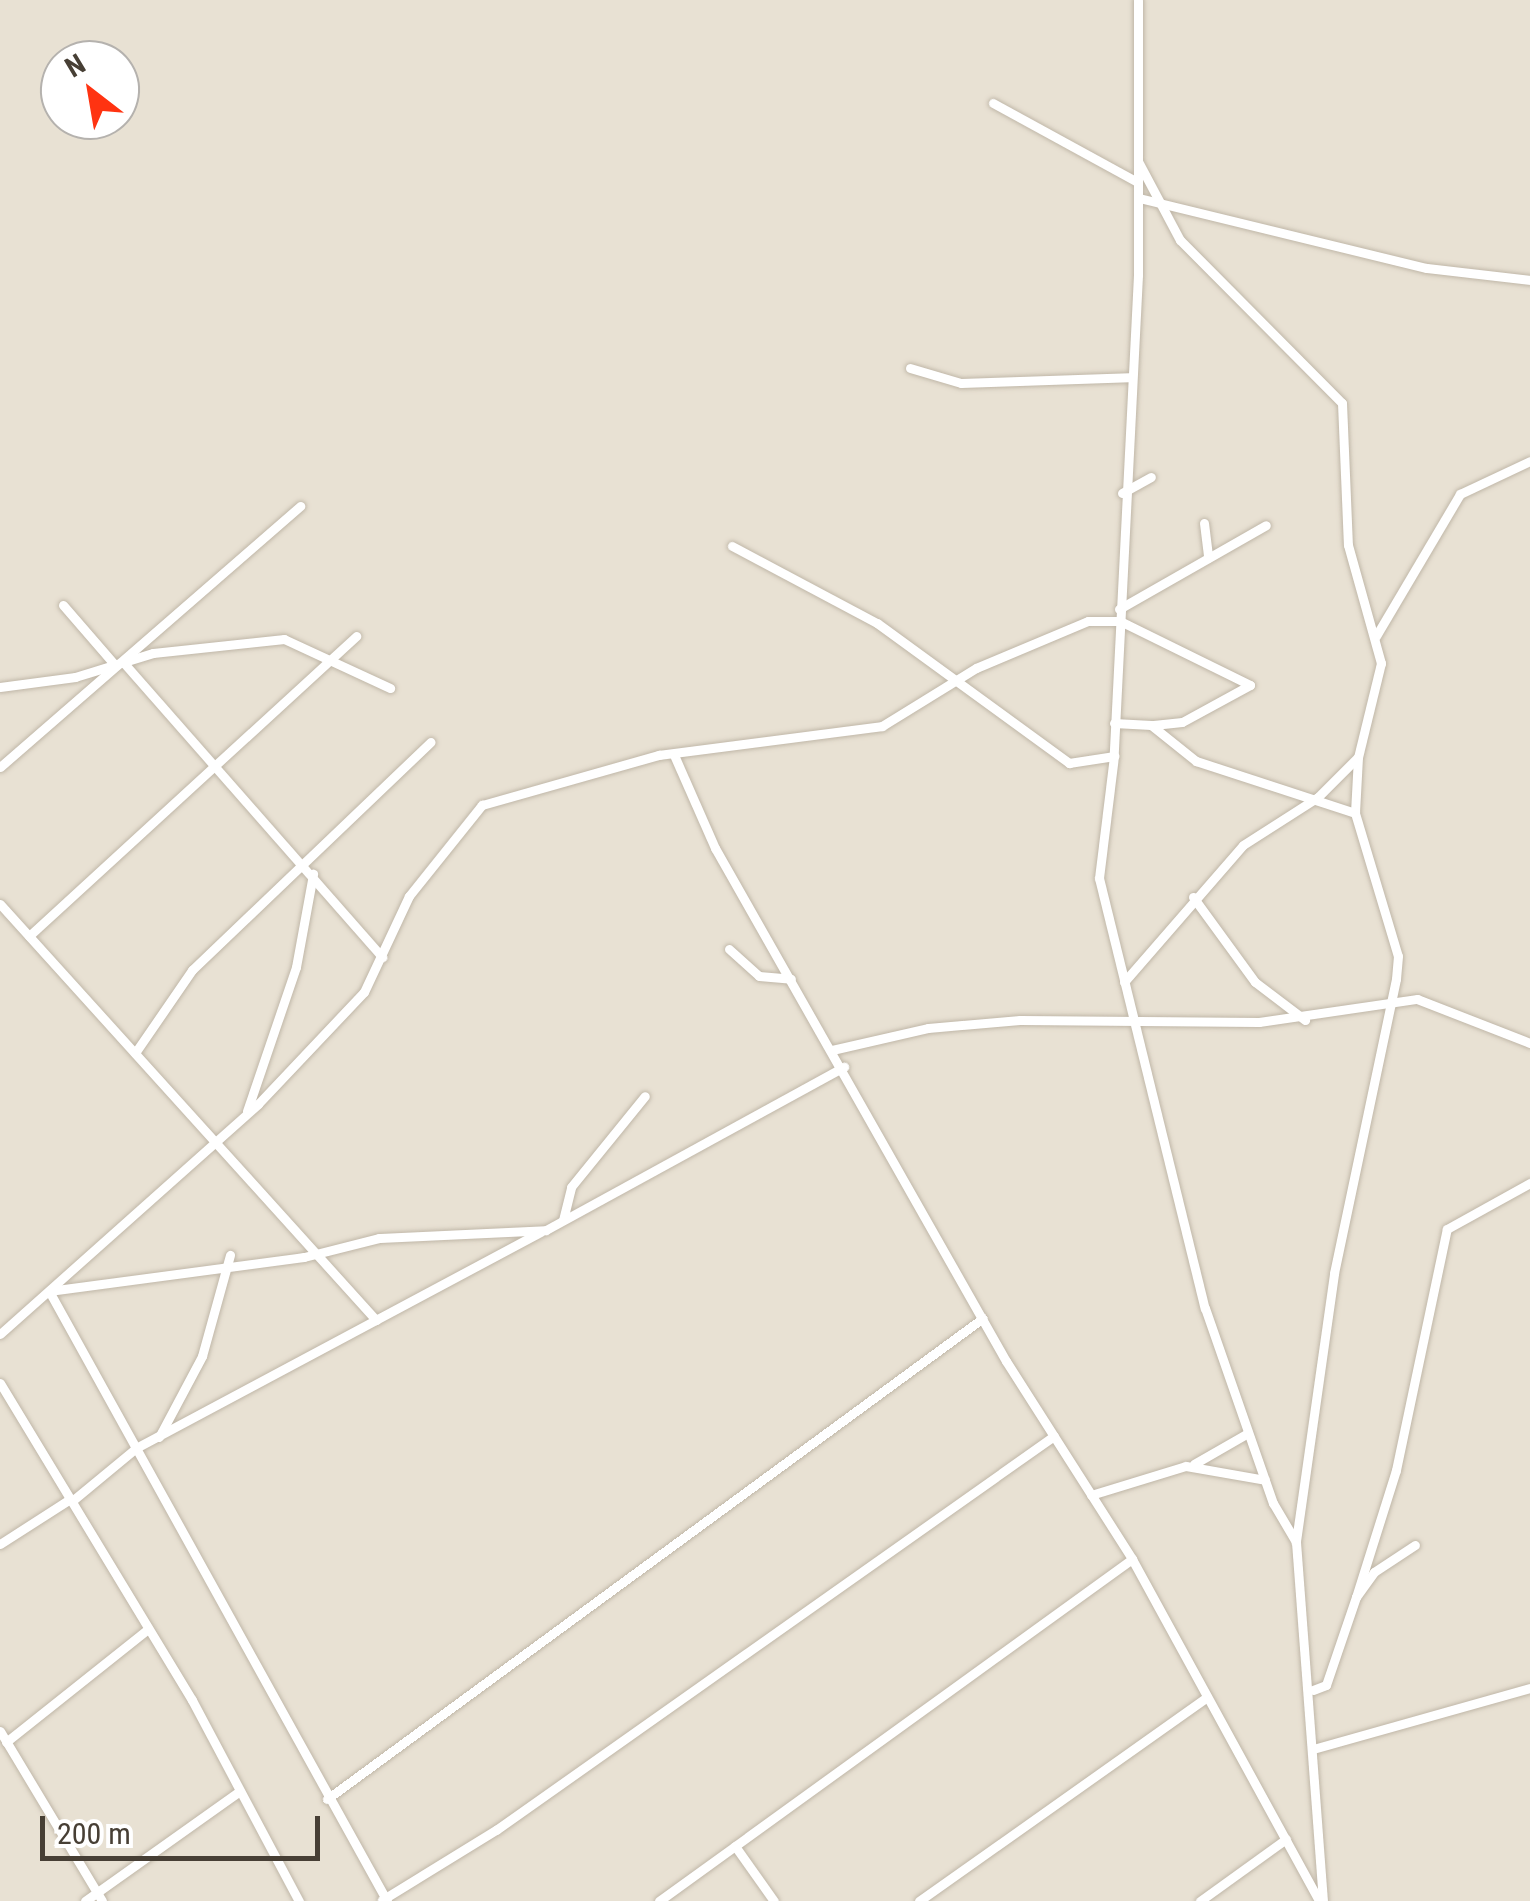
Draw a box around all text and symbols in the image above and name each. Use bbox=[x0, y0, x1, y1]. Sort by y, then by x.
north arrow bbox=[40, 40, 140, 140]
text: N bbox=[59, 47, 91, 84]
scale bar bbox=[45, 1796, 325, 1858]
text: 200 m bbox=[57, 1816, 131, 1851]

